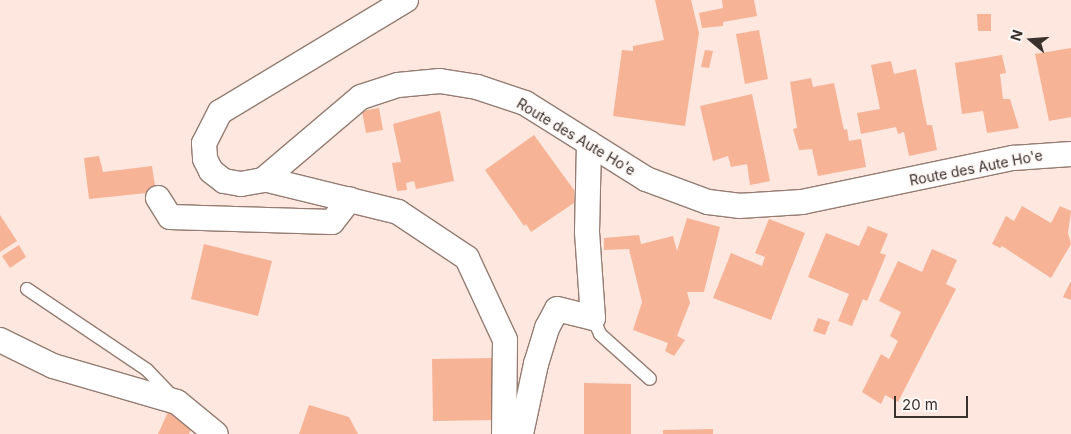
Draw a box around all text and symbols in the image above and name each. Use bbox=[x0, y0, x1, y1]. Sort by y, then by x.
north arrow bbox=[1006, 15, 1056, 65]
text: N bbox=[1007, 28, 1026, 43]
street label: Route des Aute Ho'e bbox=[514, 95, 638, 179]
street label: Route des Aute Ho'e bbox=[908, 147, 1044, 189]
scale bar bbox=[896, 386, 970, 418]
text: 20 m bbox=[902, 395, 938, 414]

